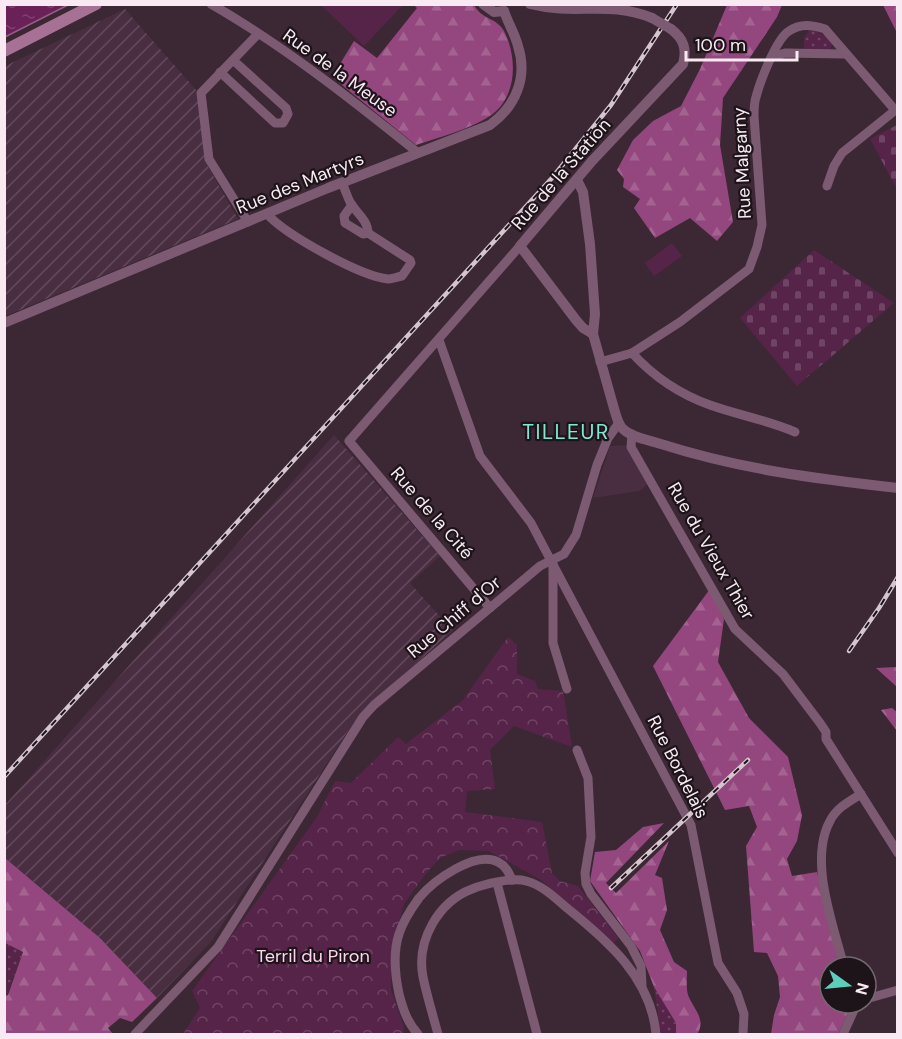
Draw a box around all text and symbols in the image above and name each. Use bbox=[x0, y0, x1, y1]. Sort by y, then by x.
street label: Rue de la Meuse bbox=[278, 23, 402, 123]
scale bar bbox=[686, 24, 797, 62]
text: 100 m bbox=[695, 33, 746, 57]
street label: Rue Malgarny bbox=[727, 107, 757, 219]
street label: Rue de la Station bbox=[506, 113, 616, 235]
street label: Rue des Martyrs bbox=[233, 146, 367, 220]
district label: TILLEUR bbox=[522, 418, 610, 446]
street label: Rue de la Cité bbox=[385, 462, 479, 564]
street label: Rue du Vieux Thier bbox=[662, 478, 760, 624]
street label: Rue Chiff d'Or bbox=[402, 571, 506, 663]
street label: Rue Bordelais bbox=[642, 711, 714, 823]
park label: Terril du Piron bbox=[256, 944, 370, 968]
north arrow bbox=[818, 955, 878, 1015]
text: N bbox=[850, 980, 874, 997]

